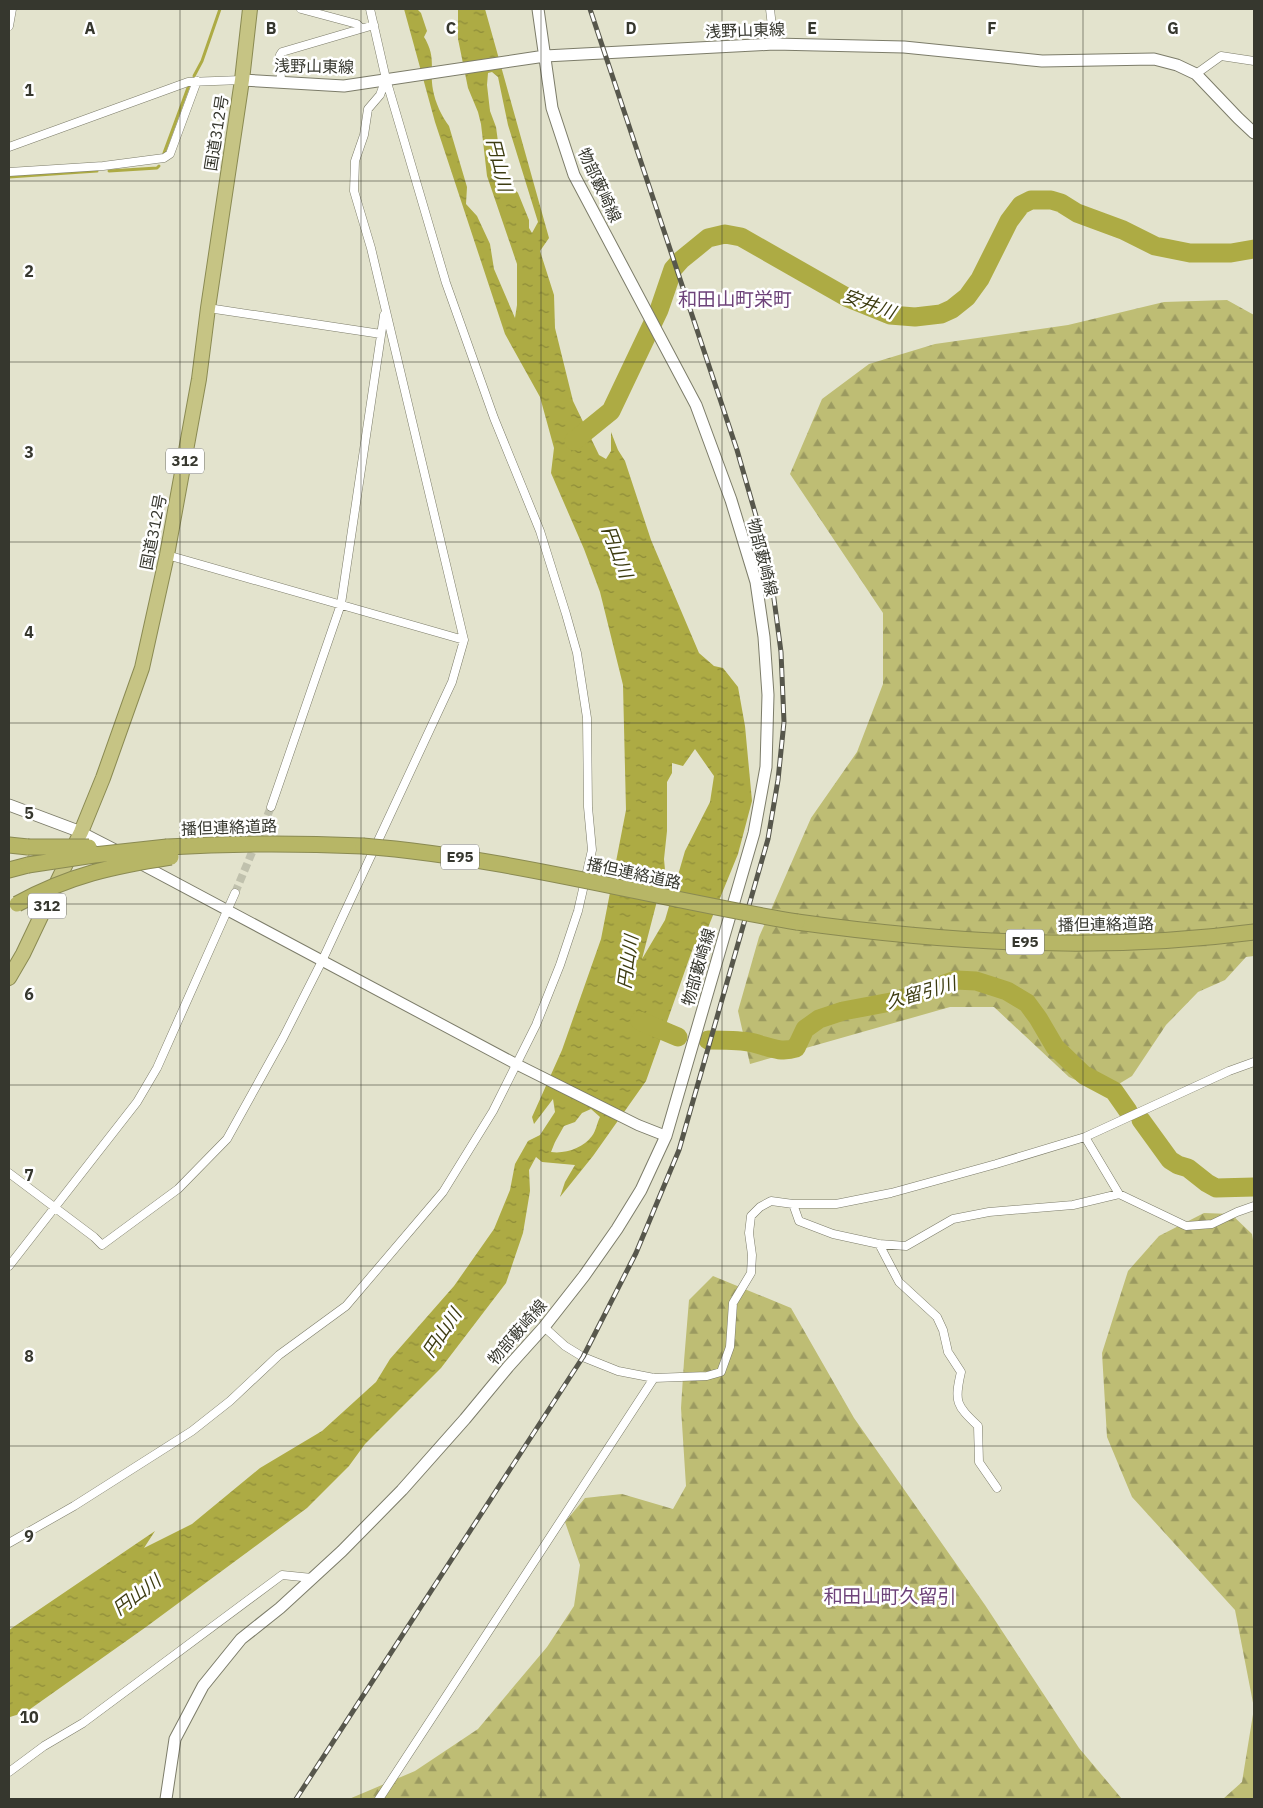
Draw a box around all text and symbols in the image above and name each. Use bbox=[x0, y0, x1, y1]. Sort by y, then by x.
text: A bbox=[85, 18, 96, 38]
text: B bbox=[266, 18, 277, 38]
text: C bbox=[446, 18, 456, 38]
text: D bbox=[625, 18, 637, 38]
text: E bbox=[807, 18, 817, 38]
text: F bbox=[987, 18, 997, 38]
text: G bbox=[1167, 18, 1179, 38]
street label: 浅野山東線 bbox=[705, 19, 785, 41]
street label: 浅野山東線 bbox=[274, 55, 354, 77]
text: 1 bbox=[24, 80, 34, 100]
street label: 国道312号 bbox=[200, 94, 232, 172]
water label: 円山川 bbox=[482, 136, 518, 196]
street label: 物部藪崎線 bbox=[574, 145, 626, 225]
text: 2 bbox=[24, 261, 34, 281]
water label: 安井川 bbox=[840, 283, 900, 324]
district label: 和田山町栄町 bbox=[678, 287, 792, 311]
text: 3 bbox=[24, 442, 34, 462]
road number: 312 bbox=[166, 448, 204, 474]
street label: 国道312号 bbox=[136, 492, 170, 572]
street label: 物部藪崎線 bbox=[744, 516, 782, 598]
water label: 円山川 bbox=[597, 522, 639, 583]
text: 4 bbox=[24, 622, 34, 642]
text: 5 bbox=[24, 803, 34, 823]
street label: 播但連絡道路 bbox=[181, 815, 277, 839]
road number: E95 bbox=[441, 844, 479, 870]
street label: 播但連絡道路 bbox=[585, 853, 683, 893]
road number: 312 bbox=[28, 894, 66, 918]
street label: 播但連絡道路 bbox=[1058, 913, 1154, 935]
street label: 物部藪崎線 bbox=[677, 926, 719, 1008]
road number: E95 bbox=[1006, 930, 1044, 954]
water label: 円山川 bbox=[612, 932, 643, 990]
water label: 久留引川 bbox=[883, 971, 961, 1013]
text: 6 bbox=[24, 984, 34, 1004]
text: 7 bbox=[24, 1165, 34, 1185]
street label: 物部藪崎線 bbox=[483, 1295, 551, 1369]
water label: 円山川 bbox=[417, 1302, 467, 1362]
text: 8 bbox=[24, 1346, 34, 1366]
text: 9 bbox=[24, 1526, 34, 1546]
water label: 円山川 bbox=[108, 1568, 167, 1620]
district label: 和田山町久留引 bbox=[823, 1584, 957, 1608]
text: 10 bbox=[19, 1707, 39, 1727]

